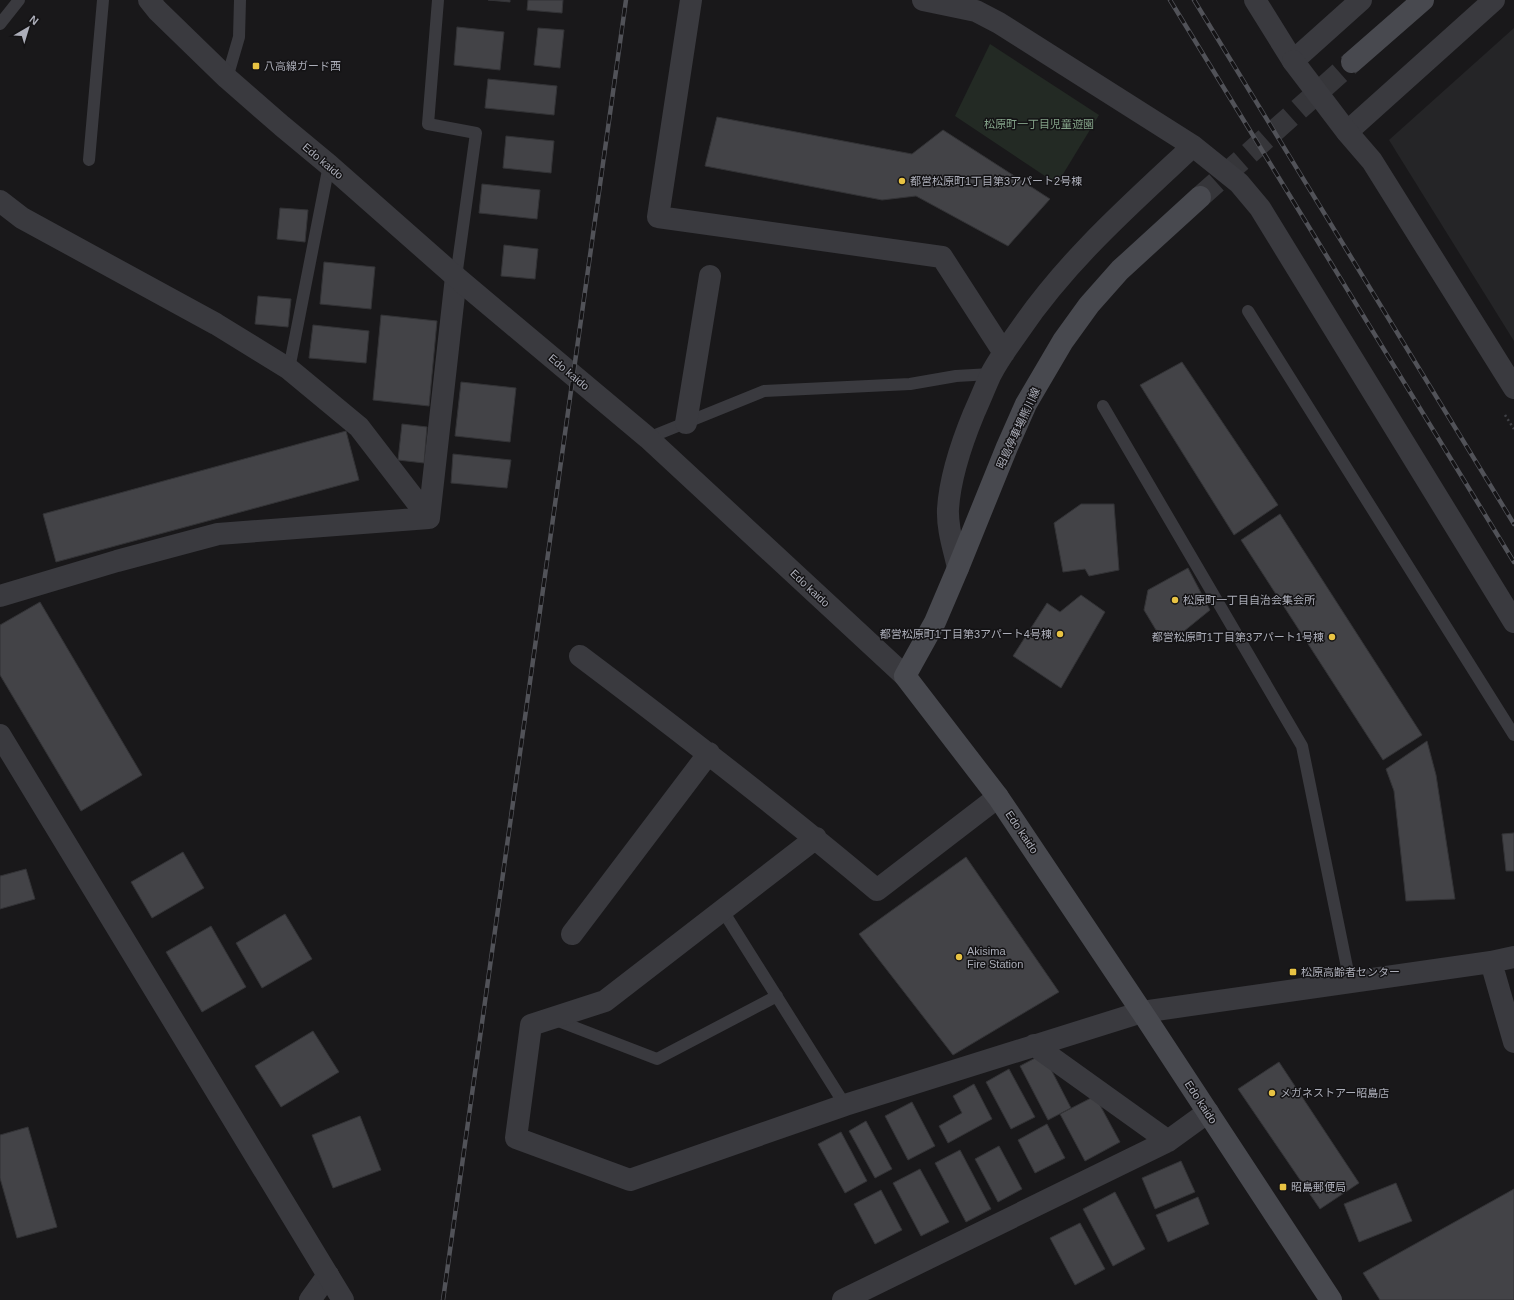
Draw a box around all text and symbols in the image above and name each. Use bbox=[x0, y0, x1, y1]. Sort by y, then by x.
north arrow bbox=[8, 8, 48, 48]
text: N bbox=[27, 13, 41, 27]
place label: 八高線ガード西 bbox=[264, 60, 341, 72]
marker: 八高線ガード西 bbox=[251, 61, 261, 71]
park label: 松原町一丁目児童遊園 bbox=[984, 118, 1094, 130]
street label: Edo kaido bbox=[300, 141, 346, 181]
place label: 都営松原町1丁目第3アパート2号棟 bbox=[910, 175, 1082, 187]
marker: 都営松原町1丁目第3アパート2号棟 bbox=[897, 176, 907, 186]
street label: Edo kaido bbox=[546, 352, 592, 392]
street label: 昭島停車場熊川線 bbox=[994, 386, 1042, 470]
street label: Edo kaido bbox=[788, 567, 832, 609]
place label: 松原町一丁目自治会集会所 bbox=[1183, 594, 1316, 606]
marker: 松原町一丁目自治会集会所 bbox=[1170, 595, 1180, 605]
place label: 都営松原町1丁目第3アパート4号棟 bbox=[880, 628, 1052, 640]
marker: 都営松原町1丁目第3アパート4号棟 bbox=[1055, 629, 1065, 639]
place label: 都営松原町1丁目第3アパート1号棟 bbox=[1152, 631, 1324, 643]
marker: 都営松原町1丁目第3アパート1号棟 bbox=[1327, 632, 1337, 642]
street label: Edo kaido bbox=[1003, 808, 1041, 856]
place label: Akisima Fire Station bbox=[967, 945, 1023, 970]
marker: Akisima Fire Station bbox=[954, 952, 964, 962]
place label: 松原高齢者センター bbox=[1301, 966, 1400, 978]
marker: 松原高齢者センター bbox=[1288, 967, 1298, 977]
street label: Edo kaido bbox=[1183, 1078, 1219, 1126]
place label: メガネストアー昭島店 bbox=[1280, 1087, 1389, 1099]
marker: メガネストアー昭島店 bbox=[1267, 1088, 1277, 1098]
place label: 昭島郵便局 bbox=[1291, 1181, 1346, 1193]
marker: 昭島郵便局 bbox=[1278, 1182, 1288, 1192]

